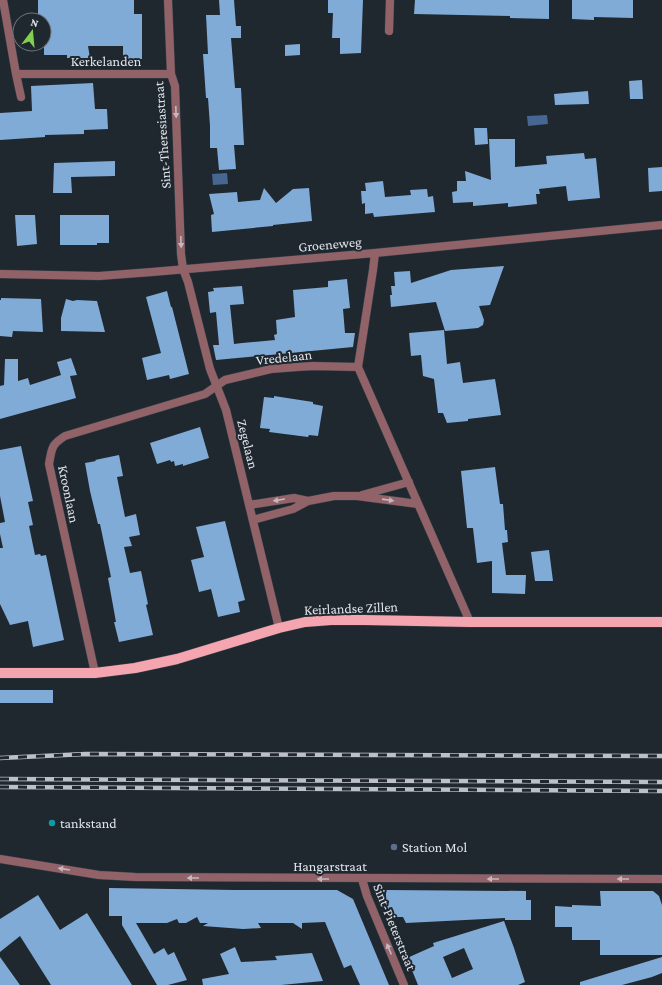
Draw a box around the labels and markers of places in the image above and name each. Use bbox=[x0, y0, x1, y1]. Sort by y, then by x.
place label: tankstand bbox=[60, 815, 117, 831]
marker: tankstand bbox=[47, 818, 57, 828]
place label: Station Mol bbox=[402, 839, 468, 855]
marker: Station Mol bbox=[389, 842, 399, 852]

